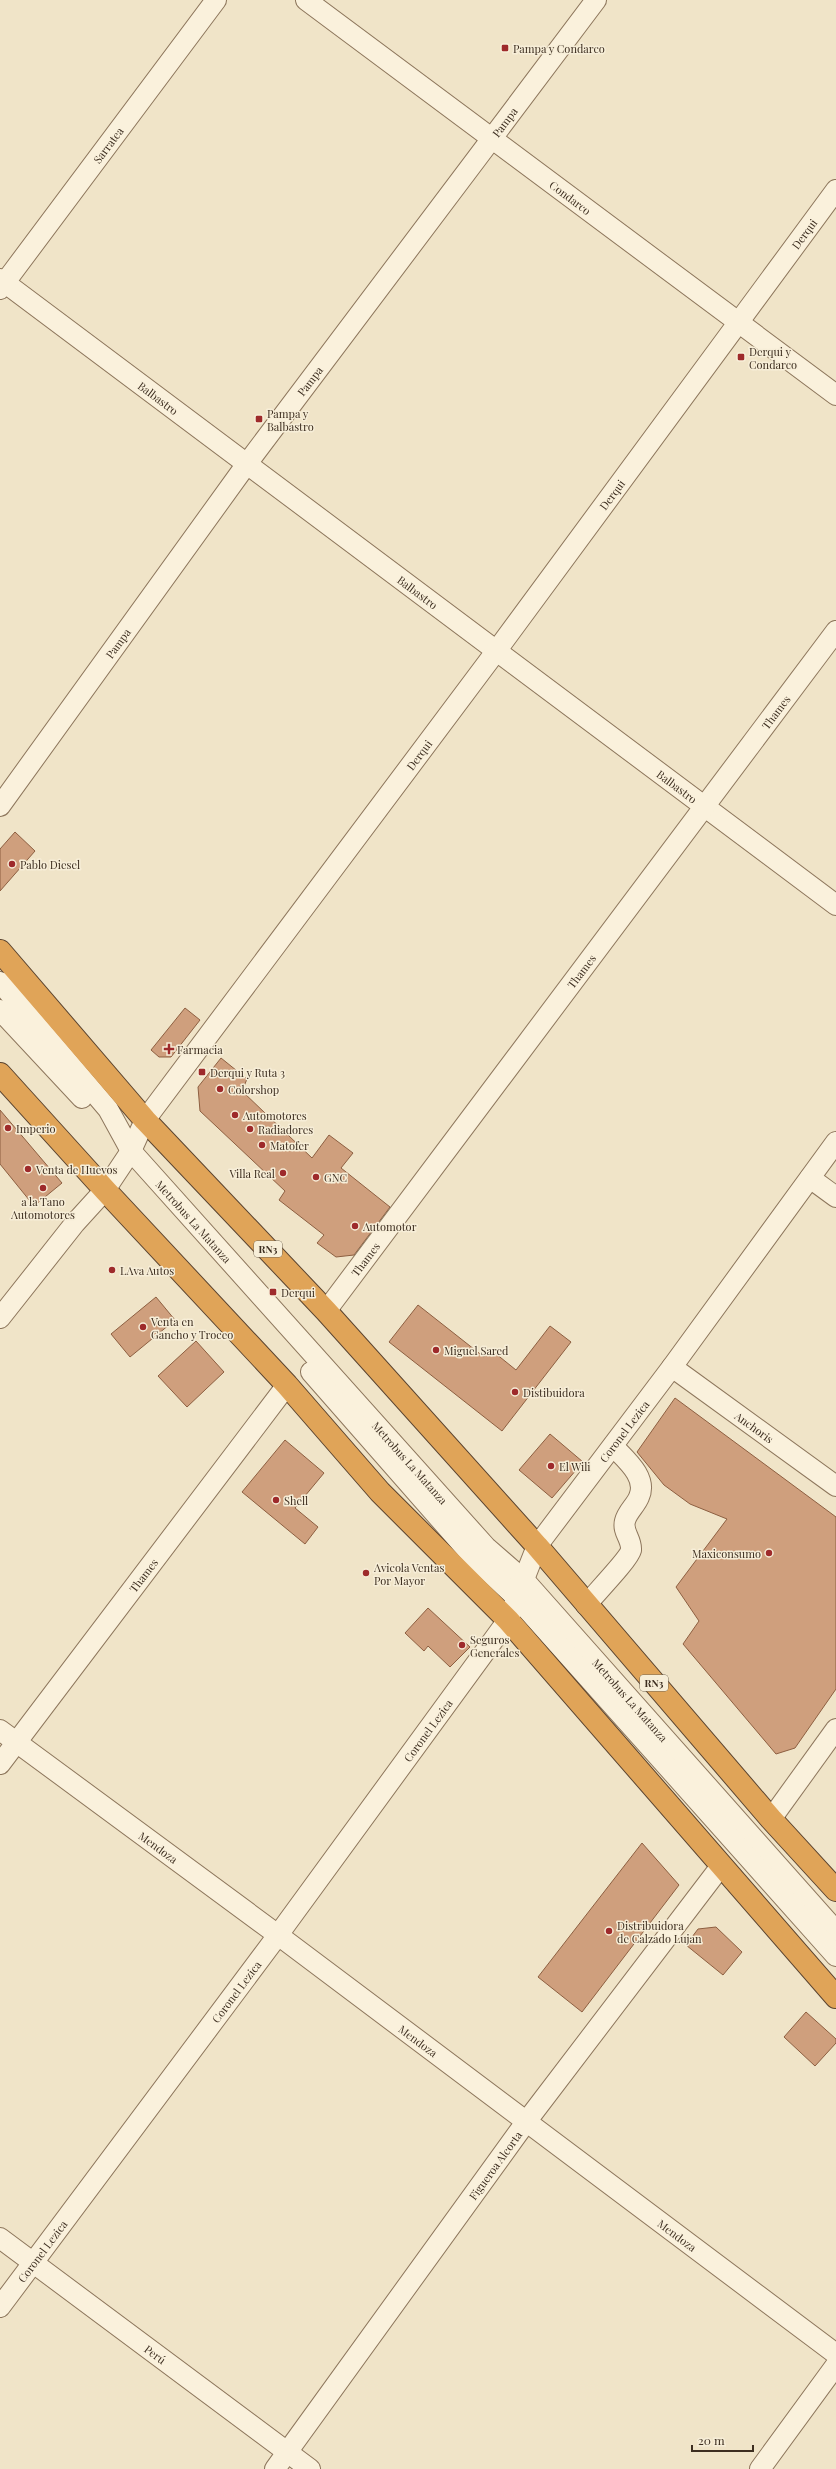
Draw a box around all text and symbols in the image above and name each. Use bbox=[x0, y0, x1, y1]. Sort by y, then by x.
place label: Pampa y Condarco bbox=[513, 41, 605, 56]
marker: Pampa y Condarco bbox=[500, 43, 510, 53]
street label: Pampa bbox=[488, 104, 521, 140]
street label: Sarratea bbox=[89, 123, 127, 166]
street label: Condarco bbox=[547, 177, 594, 218]
street label: Derqui bbox=[788, 215, 820, 252]
place label: Derqui y Condarco bbox=[749, 344, 797, 372]
marker: Derqui y Condarco bbox=[736, 352, 746, 362]
street label: Pampa bbox=[293, 362, 326, 399]
street label: Balbastro bbox=[135, 378, 182, 418]
place label: Pampa y Balbastro bbox=[267, 406, 314, 434]
marker: Pampa y Balbastro bbox=[254, 414, 264, 424]
street label: Derqui bbox=[596, 476, 628, 513]
street label: Balbastro bbox=[395, 572, 441, 612]
street label: Pampa bbox=[102, 625, 134, 661]
street label: Thames bbox=[758, 692, 793, 732]
street label: Derqui bbox=[402, 737, 435, 773]
street label: Balbastro bbox=[654, 766, 700, 806]
place label: Pablo Diesel bbox=[20, 857, 80, 872]
marker: Pablo Diesel bbox=[7, 859, 17, 869]
street label: Thames bbox=[563, 951, 599, 991]
place label: Farmacia bbox=[177, 1042, 223, 1057]
marker: Farmacia bbox=[164, 1044, 174, 1054]
place label: Derqui y Ruta 3 bbox=[210, 1065, 285, 1080]
marker: Derqui y Ruta 3 bbox=[197, 1067, 207, 1077]
place label: Colorshop bbox=[228, 1082, 279, 1097]
marker: Colorshop bbox=[215, 1084, 225, 1094]
place label: Automotores bbox=[242, 1108, 307, 1123]
marker: Automotores bbox=[230, 1110, 240, 1120]
place label: Imperio bbox=[16, 1121, 56, 1136]
place label: Radiadores bbox=[258, 1122, 313, 1137]
marker: Imperio bbox=[3, 1123, 13, 1133]
marker: Radiadores bbox=[245, 1124, 255, 1134]
place label: Matofer bbox=[270, 1138, 309, 1153]
marker: Matofer bbox=[257, 1140, 267, 1150]
place label: Venta de Huevos bbox=[35, 1162, 118, 1177]
marker: Venta de Huevos bbox=[23, 1164, 33, 1174]
place label: Villa Real bbox=[228, 1166, 275, 1181]
marker: Villa Real bbox=[278, 1168, 288, 1178]
place label: GNC bbox=[324, 1170, 347, 1185]
marker: GNC bbox=[311, 1172, 321, 1182]
street label: Metrobus La Matanza bbox=[153, 1177, 235, 1266]
marker: a la Tano Automotores bbox=[38, 1183, 48, 1193]
place label: a la Tano Automotores bbox=[10, 1194, 75, 1222]
place label: Automotor bbox=[362, 1219, 417, 1234]
marker: Automotor bbox=[350, 1221, 360, 1231]
street label: Thames bbox=[347, 1239, 383, 1279]
road number: RN3 bbox=[254, 1241, 282, 1257]
place label: LAva Autos bbox=[120, 1263, 174, 1278]
marker: LAva Autos bbox=[107, 1265, 117, 1275]
place label: Derqui bbox=[281, 1285, 315, 1300]
marker: Derqui bbox=[268, 1287, 278, 1297]
place label: Venta en Gancho y Troceo bbox=[150, 1314, 233, 1342]
marker: Venta en Gancho y Troceo bbox=[138, 1322, 148, 1332]
place label: Miguel Sared bbox=[444, 1343, 509, 1358]
marker: Miguel Sared bbox=[431, 1345, 441, 1355]
place label: Distibuidora bbox=[523, 1385, 585, 1400]
marker: Distibuidora bbox=[510, 1387, 520, 1397]
street label: Coronel Lezica bbox=[596, 1397, 652, 1465]
street label: Anchoris bbox=[731, 1407, 777, 1446]
street label: Metrobus La Matanza bbox=[369, 1418, 452, 1507]
place label: El Wili bbox=[559, 1459, 591, 1474]
marker: El Wili bbox=[546, 1461, 556, 1471]
place label: Shell bbox=[284, 1493, 308, 1508]
marker: Shell bbox=[271, 1495, 281, 1505]
place label: Maxiconsumo bbox=[692, 1546, 761, 1561]
marker: Maxiconsumo bbox=[764, 1548, 774, 1558]
street label: Thames bbox=[125, 1555, 161, 1595]
place label: Avicola Ventas Por Mayor bbox=[373, 1560, 444, 1588]
marker: Avicola Ventas Por Mayor bbox=[361, 1568, 371, 1578]
place label: Seguros Generales bbox=[470, 1632, 519, 1660]
marker: Seguros Generales bbox=[457, 1640, 467, 1650]
street label: Metrobus La Matanza bbox=[590, 1655, 672, 1745]
road number: RN3 bbox=[640, 1675, 668, 1691]
street label: Coronel Lezica bbox=[400, 1696, 456, 1764]
street label: Mendoza bbox=[136, 1828, 181, 1867]
place label: Distribuidora de Calzado Lujan bbox=[617, 1918, 702, 1946]
marker: Distribuidora de Calzado Lujan bbox=[604, 1926, 614, 1936]
street label: Coronel Lezica bbox=[208, 1957, 264, 2025]
street label: Mendoza bbox=[396, 2021, 441, 2060]
street label: Figueroa Alcorta bbox=[465, 2127, 525, 2203]
street label: Coronel Lezica bbox=[14, 2216, 70, 2285]
street label: Mendoza bbox=[655, 2216, 700, 2255]
street label: Perú bbox=[142, 2341, 170, 2367]
scale bar bbox=[692, 2427, 753, 2453]
text: 20 m bbox=[698, 2432, 725, 2448]

